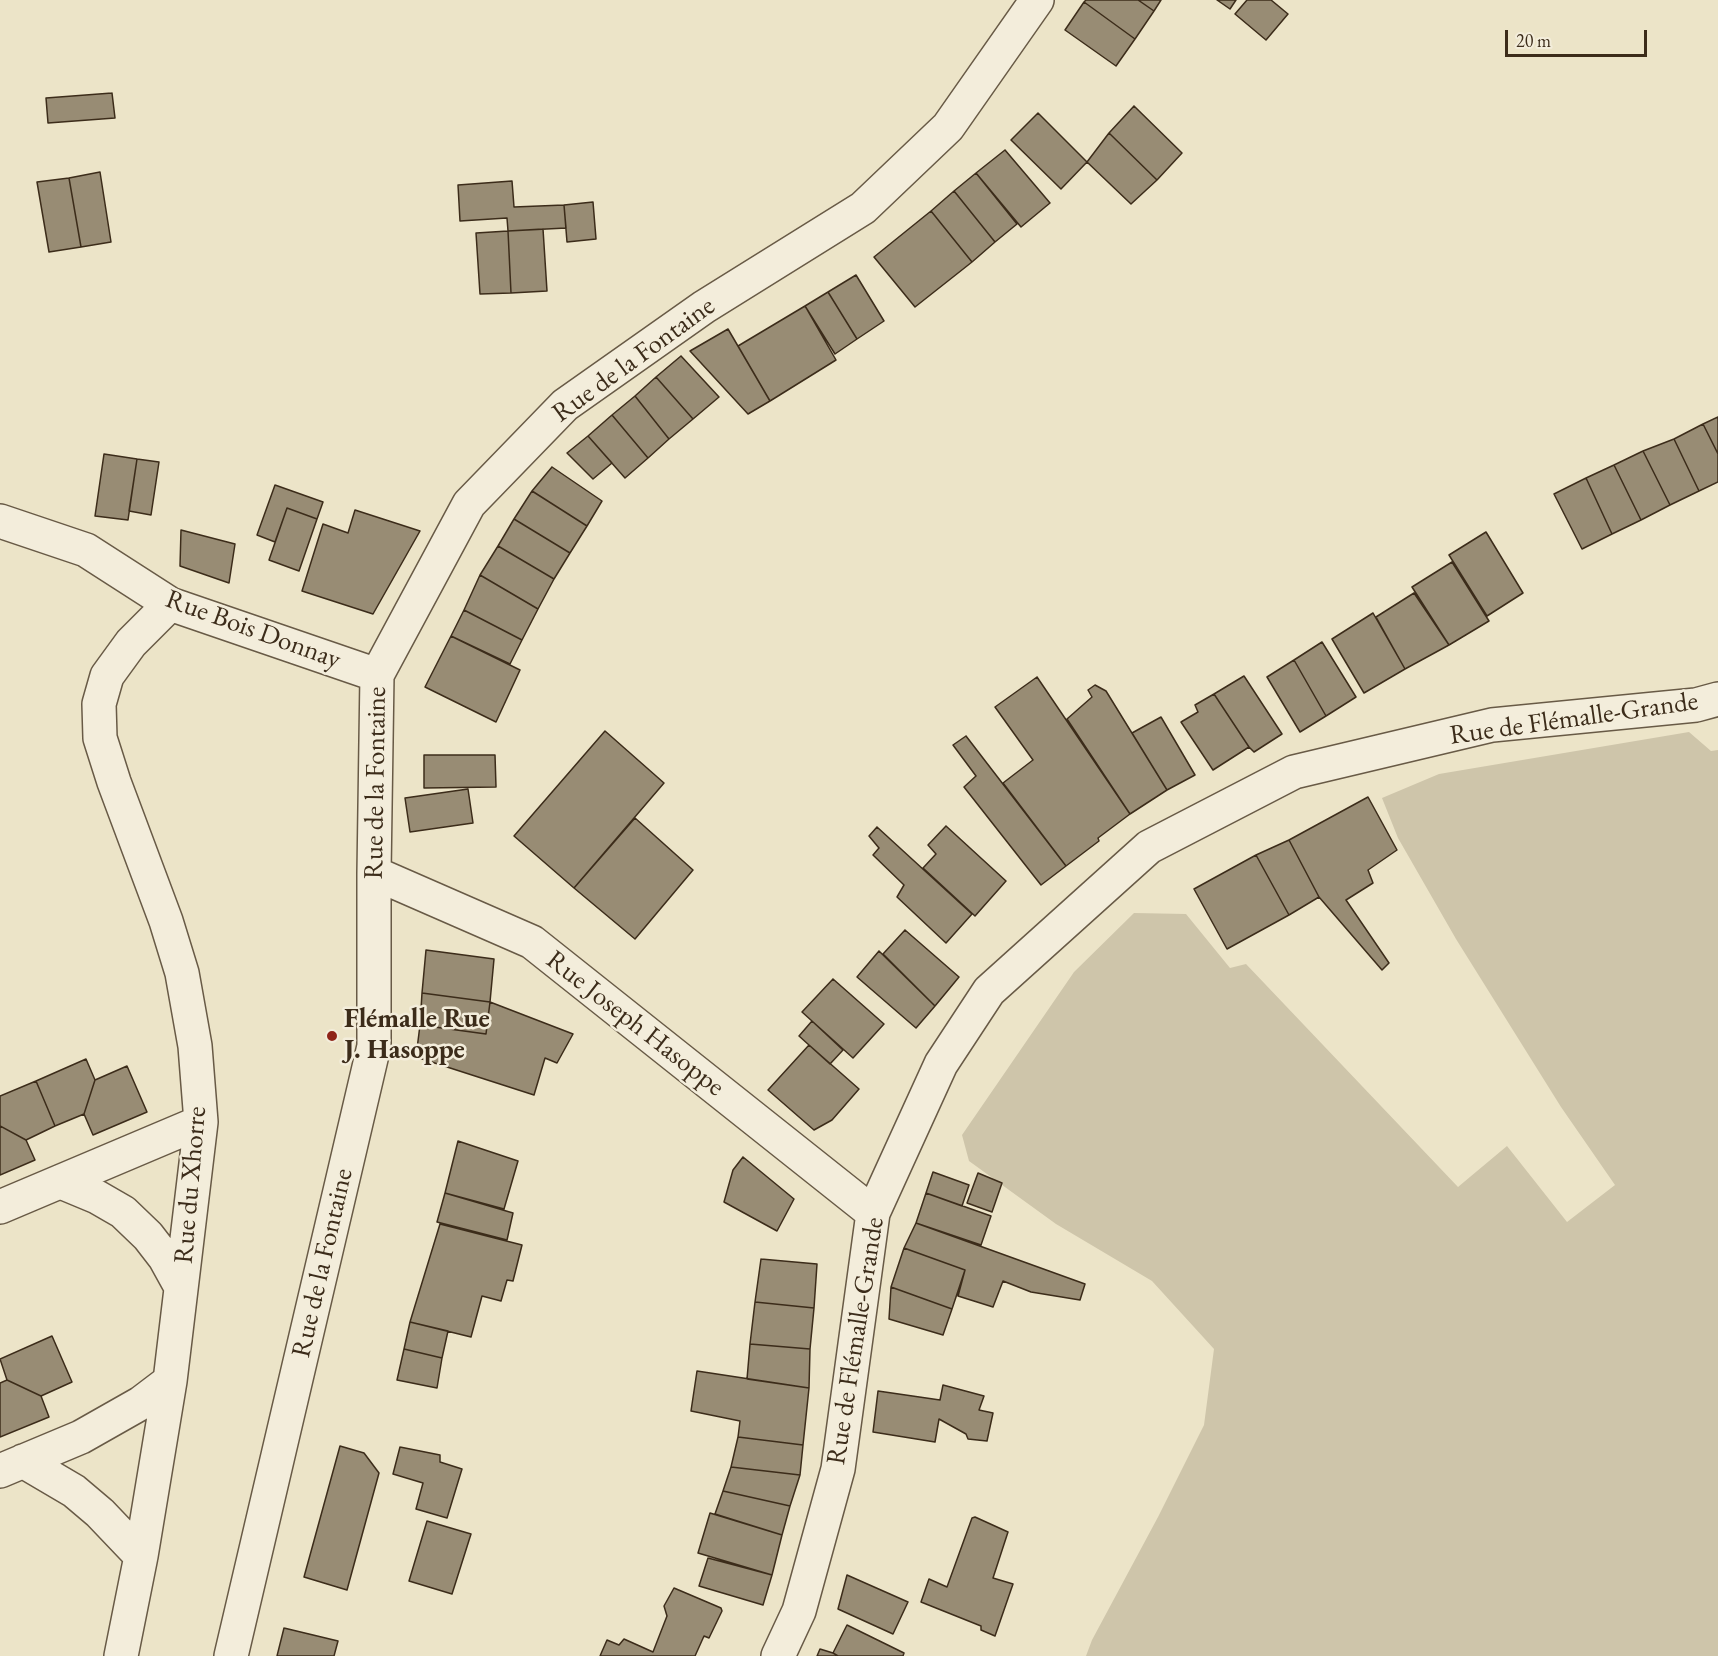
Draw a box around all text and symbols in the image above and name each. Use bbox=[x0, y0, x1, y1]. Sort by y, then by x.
scale bar bbox=[1508, 18, 1650, 56]
text: 20 m bbox=[1516, 29, 1551, 52]
street label: Rue de la Fontaine bbox=[546, 290, 722, 430]
street label: Rue Bois Donnay bbox=[161, 583, 345, 677]
street label: Rue de la Fontaine bbox=[358, 686, 394, 880]
street label: Rue de Flémalle-Grande bbox=[1448, 686, 1700, 752]
street label: Rue Joseph Hasoppe bbox=[539, 944, 731, 1104]
place label: Flémalle Rue J. Hasoppe bbox=[344, 1004, 490, 1067]
marker: Flémalle Rue J. Hasoppe bbox=[325, 1029, 339, 1043]
street label: Rue du Xhorre bbox=[168, 1105, 214, 1265]
street label: Rue de la Fontaine bbox=[286, 1165, 360, 1361]
street label: Rue de Flémalle-Grande bbox=[820, 1215, 892, 1467]

